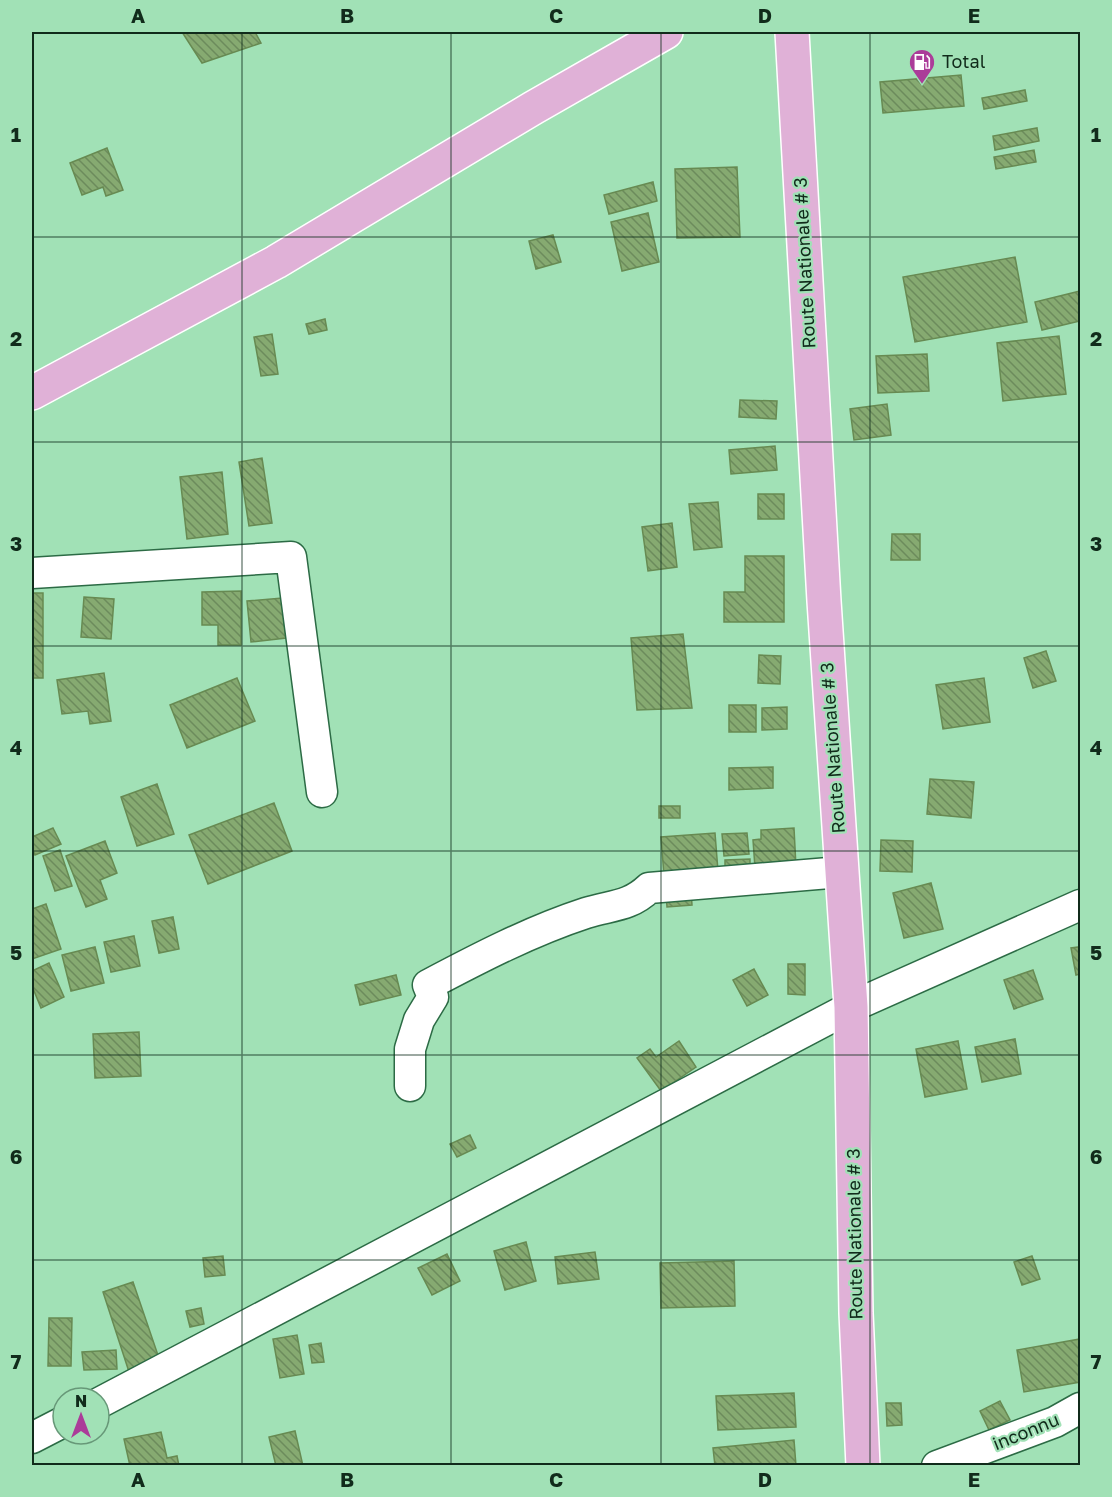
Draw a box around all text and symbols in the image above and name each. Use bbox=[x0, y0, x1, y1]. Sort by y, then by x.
text: A bbox=[131, 3, 145, 27]
text: B bbox=[340, 3, 354, 27]
text: C bbox=[549, 3, 563, 27]
text: D bbox=[758, 3, 772, 27]
text: E bbox=[968, 3, 980, 27]
fuel station icon: Total bbox=[907, 47, 937, 85]
place label: Total bbox=[942, 50, 986, 72]
text: 1 bbox=[11, 122, 21, 146]
text: 1 bbox=[1091, 122, 1101, 146]
street label: Route Nationale # 3 bbox=[789, 177, 819, 349]
text: 2 bbox=[10, 326, 22, 350]
text: 2 bbox=[1090, 326, 1102, 350]
text: 3 bbox=[10, 531, 22, 555]
text: 3 bbox=[1090, 531, 1102, 555]
street label: Route Nationale # 3 bbox=[815, 662, 849, 834]
text: 4 bbox=[10, 735, 22, 759]
text: 4 bbox=[1090, 735, 1102, 759]
text: 5 bbox=[10, 940, 22, 964]
text: 5 bbox=[1090, 940, 1102, 964]
text: 6 bbox=[10, 1144, 22, 1168]
text: 6 bbox=[1090, 1144, 1102, 1168]
street label: Route Nationale # 3 bbox=[842, 1148, 866, 1320]
text: 7 bbox=[11, 1349, 22, 1373]
text: 7 bbox=[1091, 1349, 1102, 1373]
north arrow bbox=[51, 1386, 111, 1446]
text: N bbox=[75, 1391, 87, 1411]
street label: inconnu bbox=[989, 1408, 1062, 1454]
text: A bbox=[131, 1467, 145, 1491]
text: B bbox=[340, 1467, 354, 1491]
text: C bbox=[549, 1467, 563, 1491]
text: D bbox=[758, 1467, 772, 1491]
text: E bbox=[968, 1467, 980, 1491]

